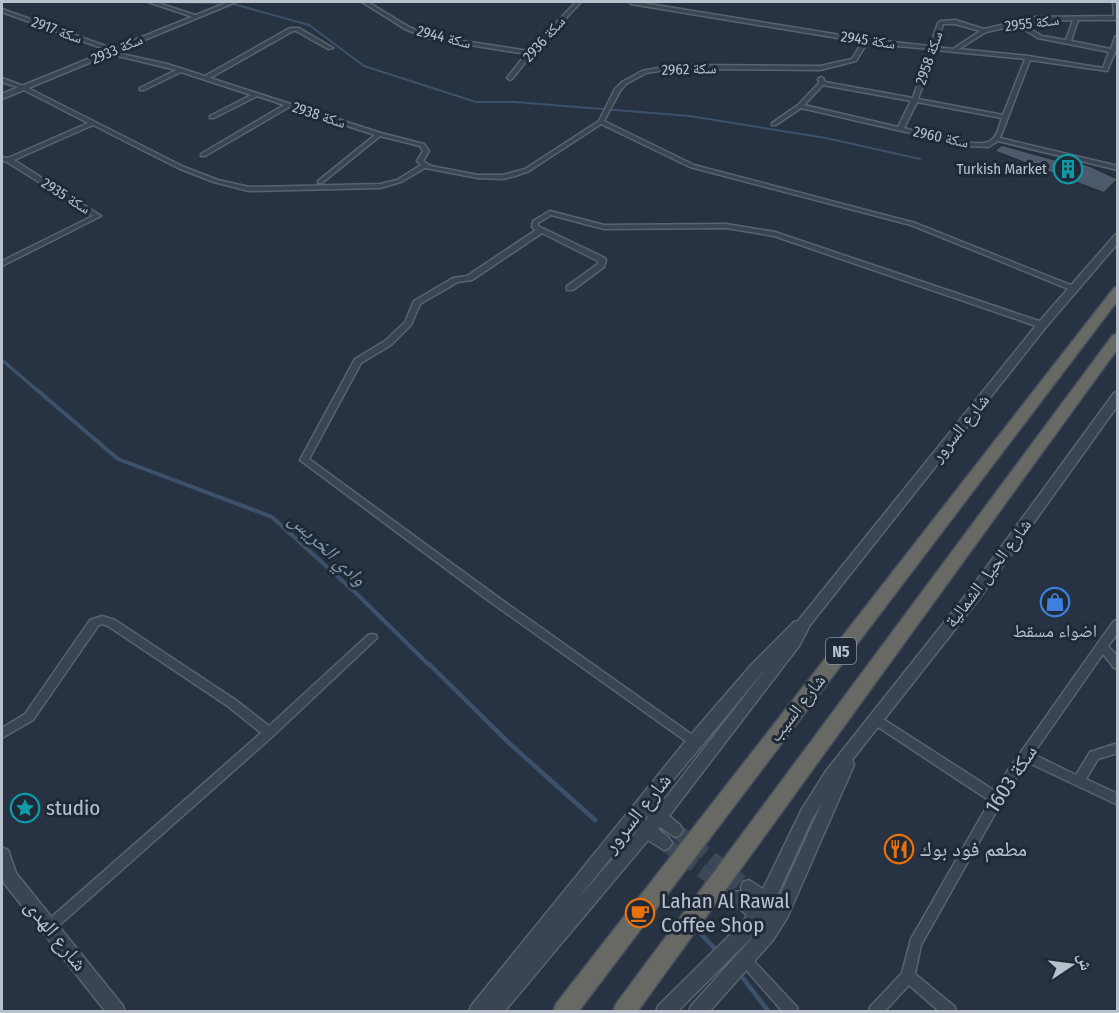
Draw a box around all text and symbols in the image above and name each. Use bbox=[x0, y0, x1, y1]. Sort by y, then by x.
street label: سكة 2955 bbox=[1004, 11, 1060, 35]
street label: سكة 2917 bbox=[29, 13, 85, 47]
street label: سكة 2936 bbox=[519, 13, 569, 65]
street label: سكة 2944 bbox=[415, 22, 473, 52]
street label: سكة 2945 bbox=[840, 27, 896, 53]
street label: سكة 2958 bbox=[911, 29, 947, 87]
street label: سكة 2933 bbox=[89, 30, 146, 68]
street label: سكة 2962 bbox=[661, 59, 717, 79]
street label: سكة 2938 bbox=[290, 98, 348, 132]
street label: سكة 2960 bbox=[912, 122, 970, 152]
building icon: Turkish Market bbox=[1052, 153, 1084, 185]
place label: Turkish Market bbox=[957, 160, 1047, 178]
street label: سكة 2935 bbox=[38, 174, 94, 218]
street label: شارع السرور bbox=[925, 390, 994, 467]
water label: وادي الخريس bbox=[282, 507, 372, 594]
street label: شارع الحيل الشمالية bbox=[940, 514, 1036, 632]
shop icon: اضواء مسقط bbox=[1039, 586, 1071, 618]
place label: اضواء مسقط bbox=[1013, 620, 1097, 642]
road number: N5 bbox=[826, 638, 856, 664]
street label: شارع السيب bbox=[764, 670, 830, 746]
street label: سكة 1603 bbox=[979, 740, 1043, 818]
street label: شارع السرور bbox=[596, 768, 677, 859]
place icon: studio bbox=[9, 792, 41, 824]
place label: studio bbox=[46, 795, 100, 821]
restaurant icon: مطعم فود بوك bbox=[883, 833, 915, 865]
place label: مطعم فود بوك bbox=[920, 836, 1027, 863]
place label: Lahan Al Rawal Coffee Shop bbox=[661, 888, 790, 938]
street label: شارع الهدى bbox=[19, 894, 93, 976]
cafe icon: Lahan Al Rawal Coffee Shop bbox=[624, 897, 656, 929]
north arrow bbox=[1041, 935, 1101, 995]
text: ش bbox=[1074, 951, 1096, 972]

